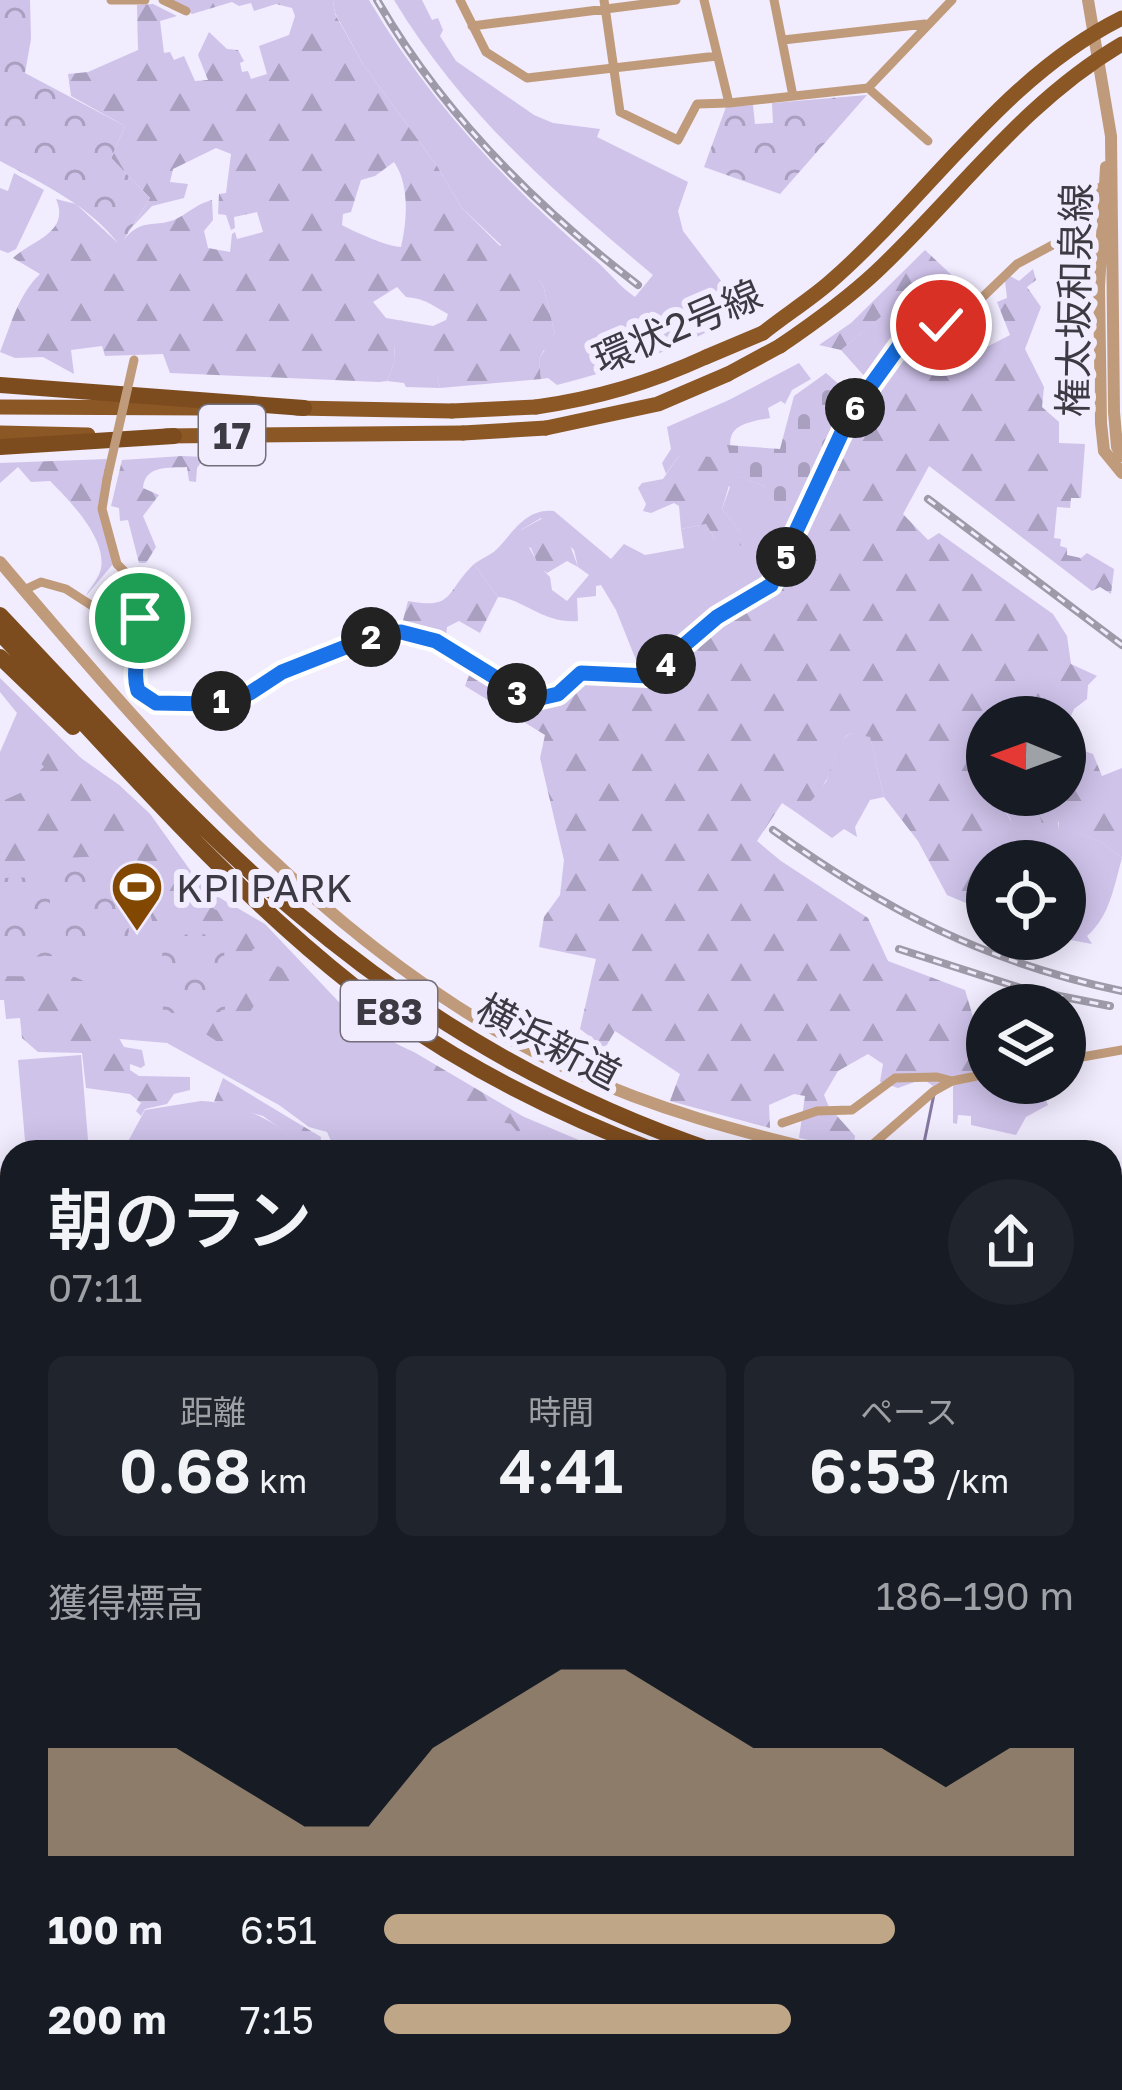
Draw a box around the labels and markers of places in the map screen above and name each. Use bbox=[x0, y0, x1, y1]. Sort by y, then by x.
pin bbox=[890, 274, 992, 376]
pin: 6 bbox=[825, 378, 885, 438]
pin: 5 bbox=[756, 527, 816, 587]
pin bbox=[89, 567, 191, 669]
pin: 2 bbox=[341, 607, 401, 667]
pin: 4 bbox=[636, 634, 696, 694]
pin: 3 bbox=[487, 663, 547, 723]
pin: 1 bbox=[191, 671, 251, 731]
sports icon: KPI PARK bbox=[109, 859, 165, 933]
place label: KPI PARK bbox=[176, 864, 352, 911]

